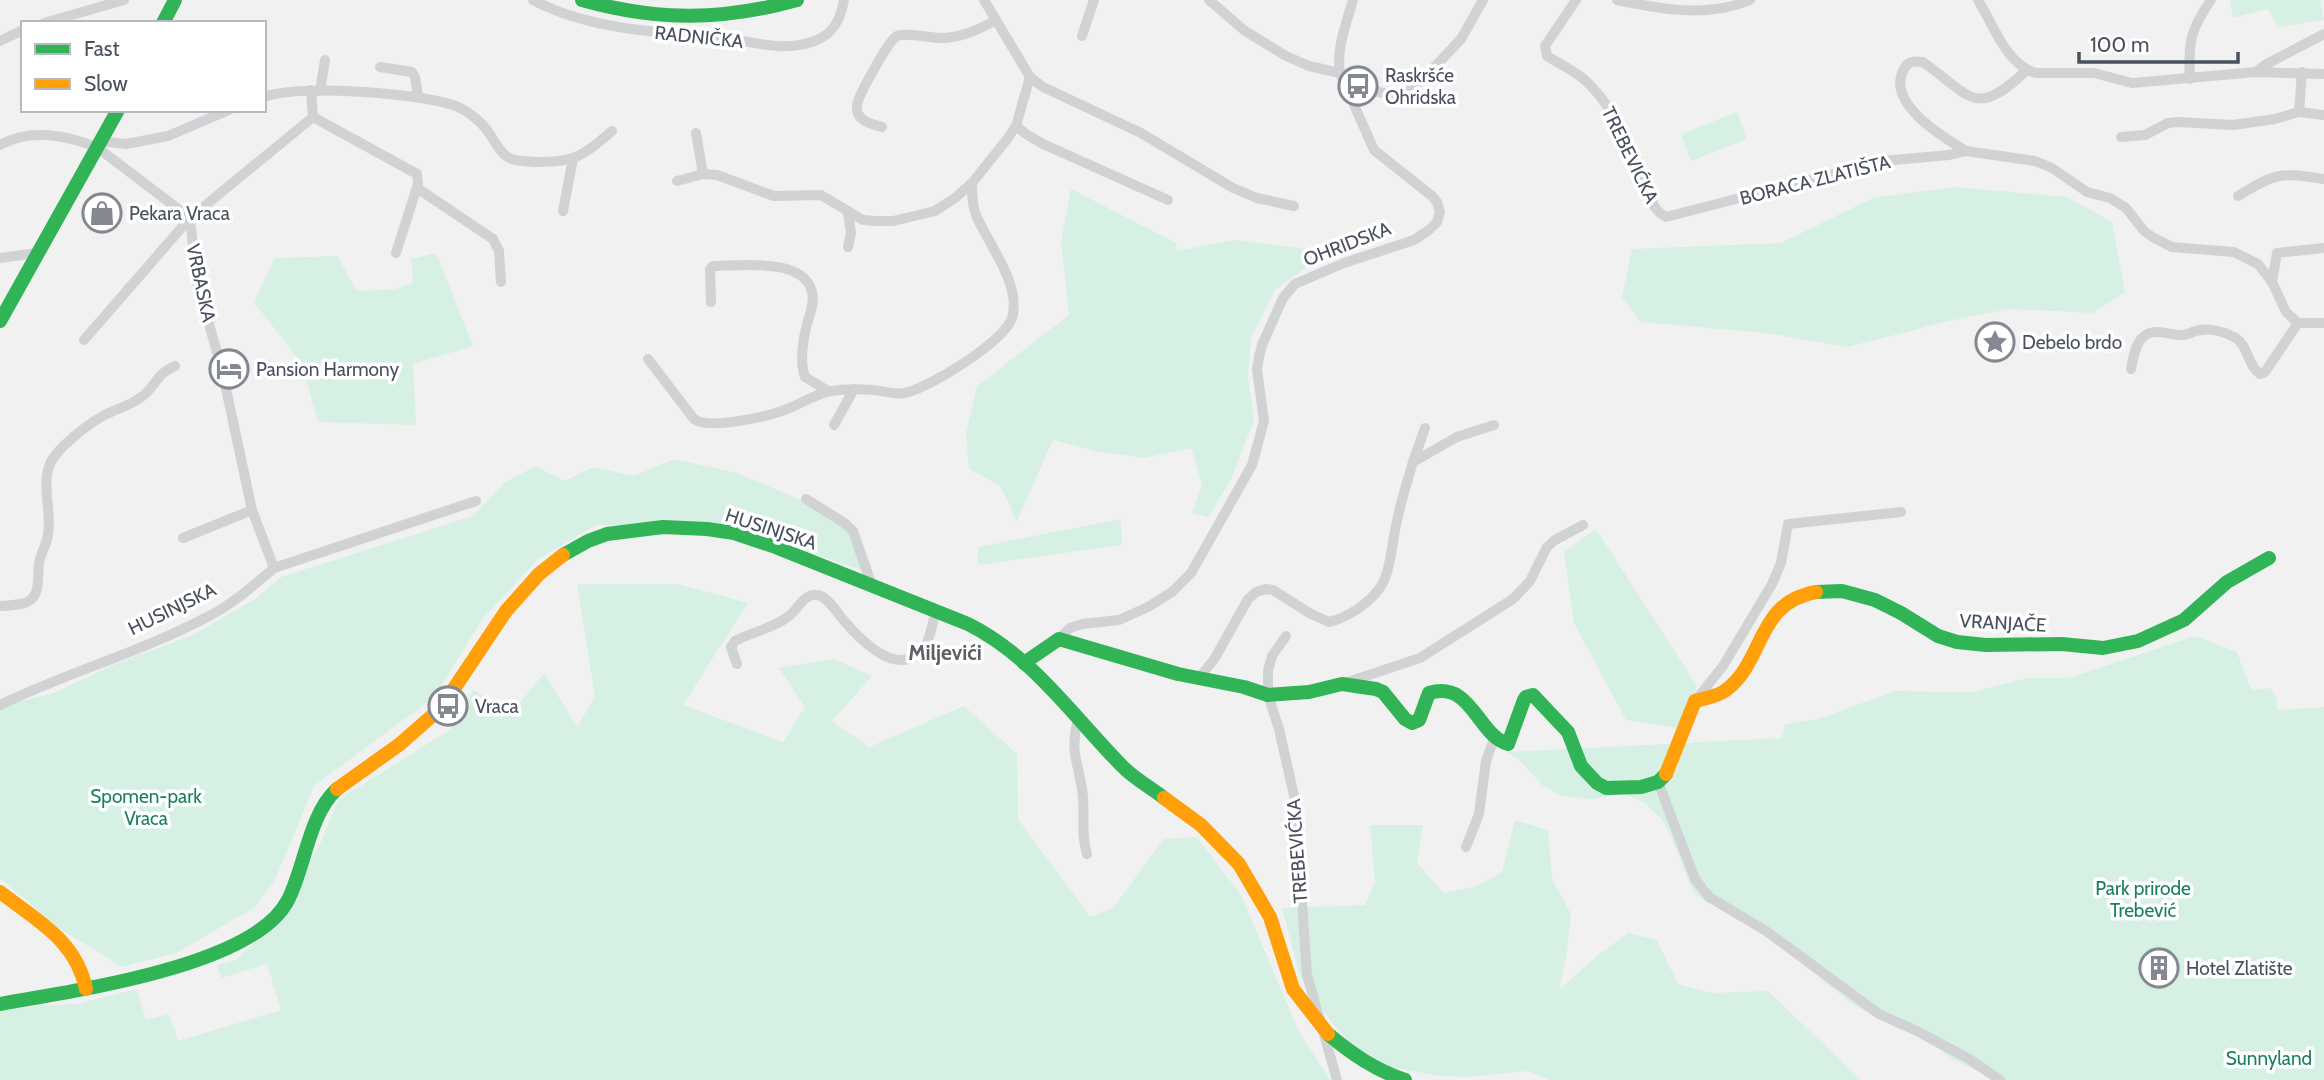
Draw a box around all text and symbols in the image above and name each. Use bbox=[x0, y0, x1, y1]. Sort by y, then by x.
street label: RADNIČKA bbox=[653, 20, 745, 53]
legend bbox=[21, 21, 266, 112]
scale bar bbox=[2079, 21, 2238, 65]
text: 100 m bbox=[2090, 32, 2149, 57]
text: Fast bbox=[84, 36, 120, 61]
place label: Raskršće Ohridska bbox=[1385, 64, 1456, 109]
bus stop icon: Raskršće Ohridska bbox=[1337, 65, 1379, 107]
text: Slow bbox=[84, 71, 128, 96]
street label: TREBEVIĆKA bbox=[1597, 103, 1664, 207]
street label: BORACA ZLATIŠTA bbox=[1737, 149, 1893, 210]
shop icon: Pekara Vraca bbox=[81, 192, 123, 234]
place label: Pekara Vraca bbox=[129, 202, 230, 225]
street label: OHRIDSKA bbox=[1300, 217, 1394, 271]
street label: VRBASKA bbox=[181, 242, 221, 325]
place icon: Debelo brdo bbox=[1974, 321, 2016, 363]
place label: Debelo brdo bbox=[2022, 331, 2122, 354]
hotel icon: Pansion Harmony bbox=[208, 348, 250, 390]
place label: Pansion Harmony bbox=[256, 358, 399, 381]
street label: HUSINJSKA bbox=[722, 503, 820, 555]
street label: HUSINJSKA bbox=[124, 578, 220, 640]
street label: VRANJAČE bbox=[1959, 608, 2047, 637]
district label: Miljevići bbox=[908, 640, 982, 665]
bus stop icon: Vraca bbox=[427, 685, 469, 727]
place label: Vraca bbox=[475, 695, 519, 718]
park label: Spomen-park Vraca bbox=[90, 785, 202, 830]
street label: TREBEVIĆKA bbox=[1281, 798, 1312, 904]
park label: Park prirode Trebević bbox=[2095, 877, 2191, 922]
building icon: Hotel Zlatište bbox=[2138, 947, 2180, 989]
place label: Hotel Zlatište bbox=[2186, 957, 2293, 980]
park label: Sunnyland bbox=[2226, 1047, 2312, 1070]

